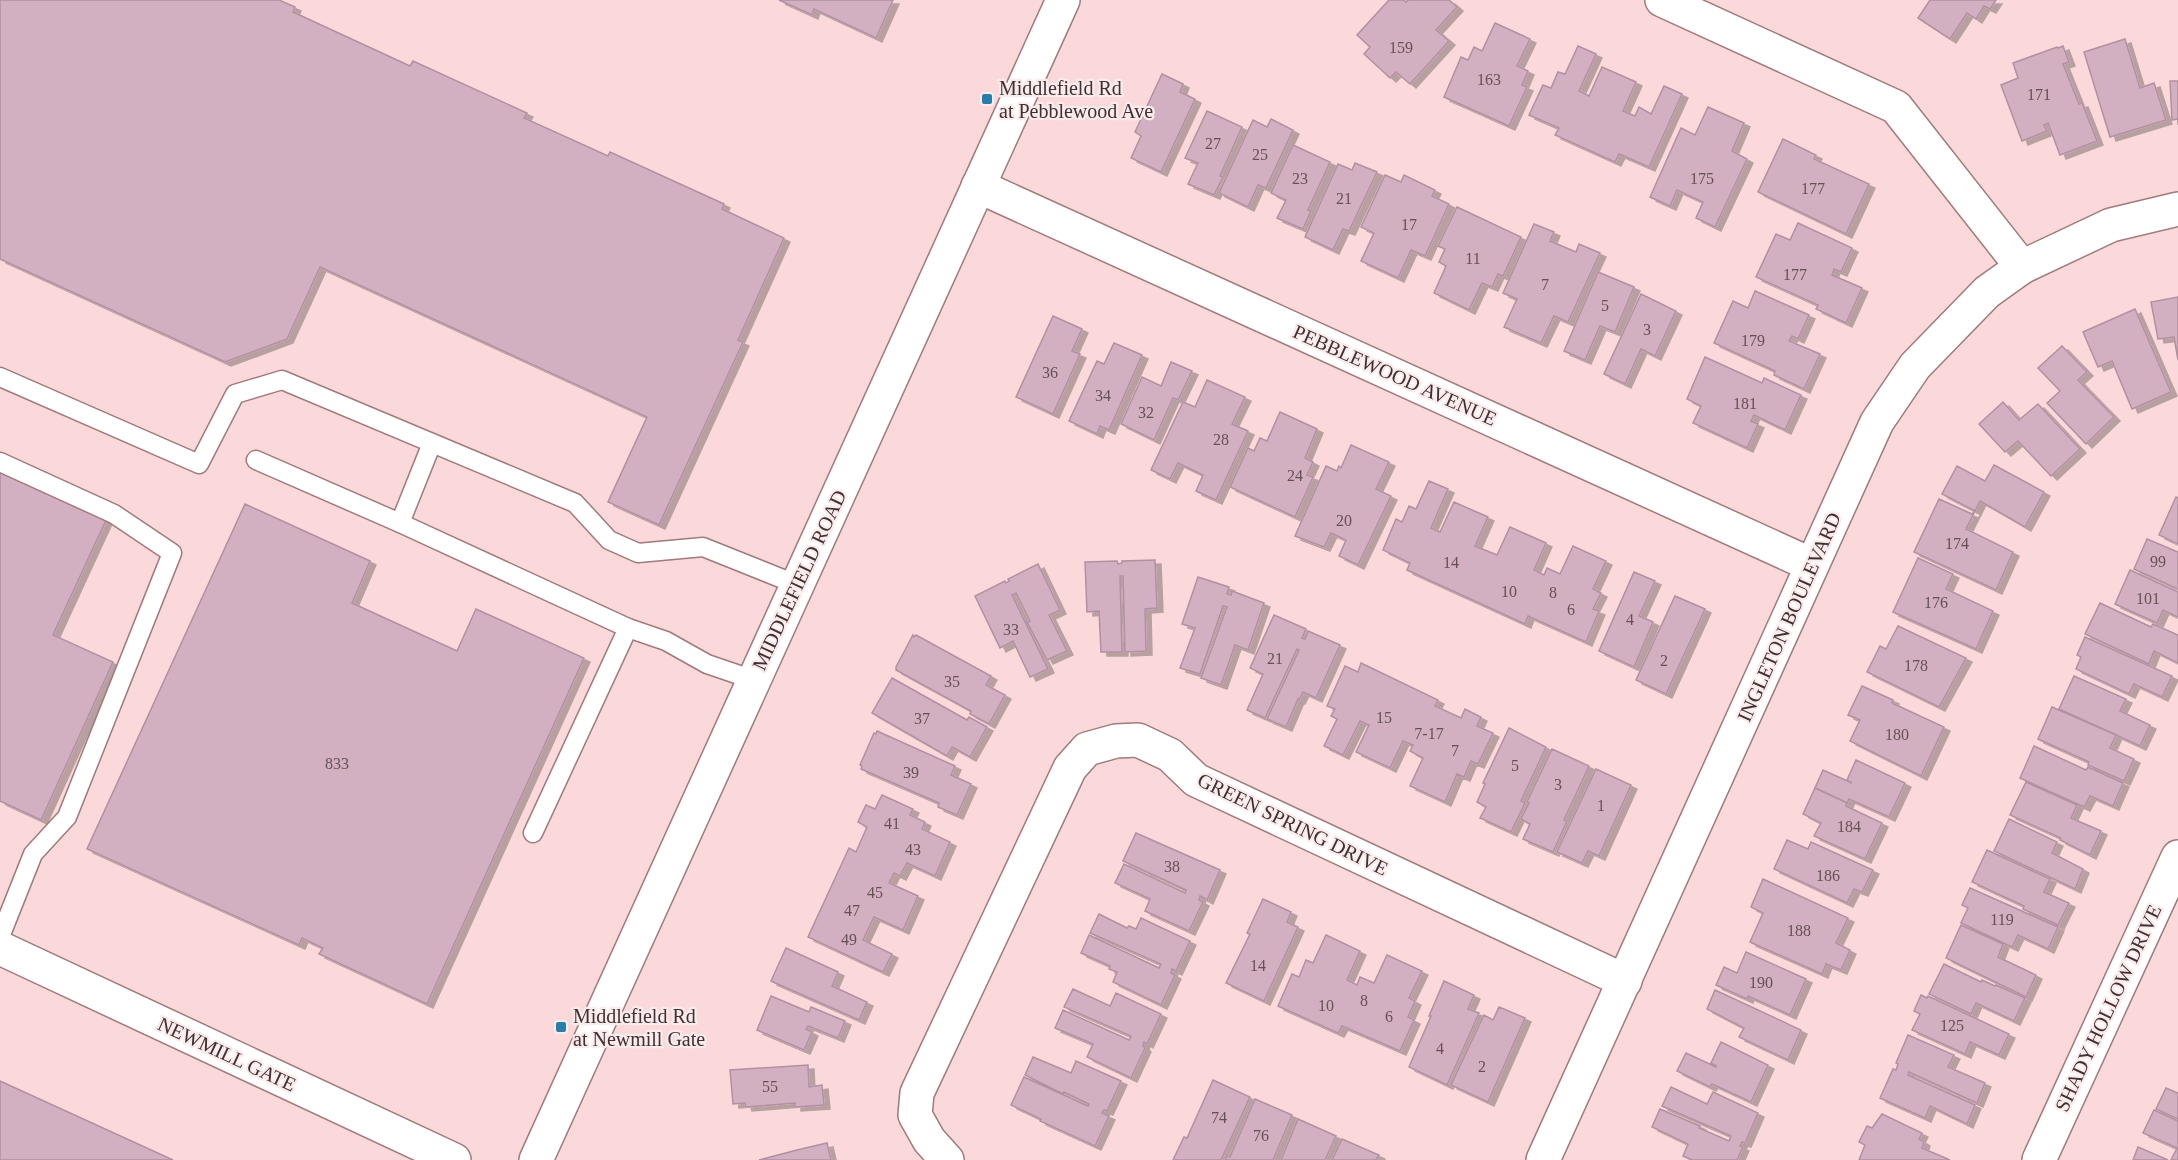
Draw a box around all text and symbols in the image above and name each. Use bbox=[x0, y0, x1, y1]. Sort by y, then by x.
house number: 159 bbox=[1389, 39, 1413, 56]
house number: 163 bbox=[1477, 71, 1501, 88]
place label: Middlefield Rd at Pebblewood Ave bbox=[999, 77, 1153, 122]
house number: 171 bbox=[2027, 86, 2051, 103]
marker: Middlefield Rd at Pebblewood Ave bbox=[980, 92, 994, 106]
house number: 27 bbox=[1205, 135, 1221, 152]
house number: 25 bbox=[1252, 146, 1268, 163]
house number: 23 bbox=[1292, 170, 1308, 187]
house number: 175 bbox=[1690, 170, 1714, 187]
house number: 177 bbox=[1801, 180, 1825, 197]
house number: 21 bbox=[1336, 190, 1352, 207]
house number: 17 bbox=[1401, 216, 1417, 233]
house number: 11 bbox=[1465, 250, 1481, 267]
house number: 177 bbox=[1783, 266, 1807, 283]
house number: 7 bbox=[1541, 276, 1549, 293]
house number: 5 bbox=[1601, 297, 1609, 314]
street label: PEBBLEWOOD AVENUE bbox=[1290, 320, 1500, 430]
house number: 3 bbox=[1643, 321, 1651, 338]
house number: 179 bbox=[1741, 332, 1765, 349]
house number: 36 bbox=[1042, 364, 1058, 381]
house number: 34 bbox=[1095, 387, 1111, 404]
house number: 181 bbox=[1733, 395, 1757, 412]
house number: 32 bbox=[1138, 404, 1154, 421]
house number: 28 bbox=[1213, 431, 1229, 448]
house number: 24 bbox=[1287, 467, 1303, 484]
street label: MIDDLEFIELD ROAD bbox=[748, 486, 850, 674]
street label: INGLETON BOULEVARD bbox=[1733, 509, 1845, 725]
house number: 20 bbox=[1336, 512, 1352, 529]
house number: 174 bbox=[1945, 535, 1969, 552]
house number: 99 bbox=[2150, 553, 2166, 570]
house number: 14 bbox=[1443, 554, 1459, 571]
house number: 10 bbox=[1501, 583, 1517, 600]
house number: 8 bbox=[1549, 584, 1557, 601]
house number: 101 bbox=[2136, 590, 2160, 607]
house number: 176 bbox=[1924, 594, 1948, 611]
house number: 6 bbox=[1567, 601, 1575, 618]
house number: 4 bbox=[1626, 611, 1634, 628]
house number: 33 bbox=[1003, 621, 1019, 638]
house number: 21 bbox=[1267, 650, 1283, 667]
house number: 2 bbox=[1660, 652, 1668, 669]
house number: 178 bbox=[1904, 657, 1928, 674]
house number: 35 bbox=[944, 673, 960, 690]
house number: 15 bbox=[1376, 709, 1392, 726]
house number: 37 bbox=[914, 710, 930, 727]
house number: 7-17 bbox=[1414, 725, 1444, 742]
house number: 180 bbox=[1885, 726, 1909, 743]
house number: 7 bbox=[1451, 742, 1459, 759]
house number: 833 bbox=[325, 755, 349, 772]
house number: 5 bbox=[1511, 757, 1519, 774]
house number: 39 bbox=[903, 764, 919, 781]
street label: GREEN SPRING DRIVE bbox=[1194, 768, 1392, 880]
house number: 3 bbox=[1554, 776, 1562, 793]
house number: 1 bbox=[1597, 797, 1605, 814]
house number: 41 bbox=[884, 815, 900, 832]
house number: 184 bbox=[1837, 818, 1861, 835]
house number: 43 bbox=[905, 841, 921, 858]
house number: 38 bbox=[1164, 858, 1180, 875]
house number: 186 bbox=[1816, 867, 1840, 884]
house number: 45 bbox=[867, 884, 883, 901]
street label: SHADY HOLLOW DRIVE bbox=[2050, 901, 2166, 1115]
house number: 47 bbox=[844, 902, 860, 919]
house number: 119 bbox=[1990, 911, 2014, 928]
house number: 188 bbox=[1787, 922, 1811, 939]
house number: 49 bbox=[841, 931, 857, 948]
house number: 14 bbox=[1250, 957, 1266, 974]
house number: 190 bbox=[1749, 974, 1773, 991]
house number: 8 bbox=[1360, 992, 1368, 1009]
house number: 10 bbox=[1318, 997, 1334, 1014]
place label: Middlefield Rd at Newmill Gate bbox=[573, 1005, 705, 1050]
house number: 6 bbox=[1385, 1008, 1393, 1025]
street label: NEWMILL GATE bbox=[154, 1012, 300, 1096]
house number: 125 bbox=[1940, 1017, 1964, 1034]
marker: Middlefield Rd at Newmill Gate bbox=[554, 1020, 568, 1034]
house number: 4 bbox=[1436, 1040, 1444, 1057]
house number: 2 bbox=[1478, 1058, 1486, 1075]
house number: 55 bbox=[762, 1078, 778, 1095]
house number: 74 bbox=[1211, 1109, 1227, 1126]
house number: 76 bbox=[1253, 1127, 1269, 1144]

